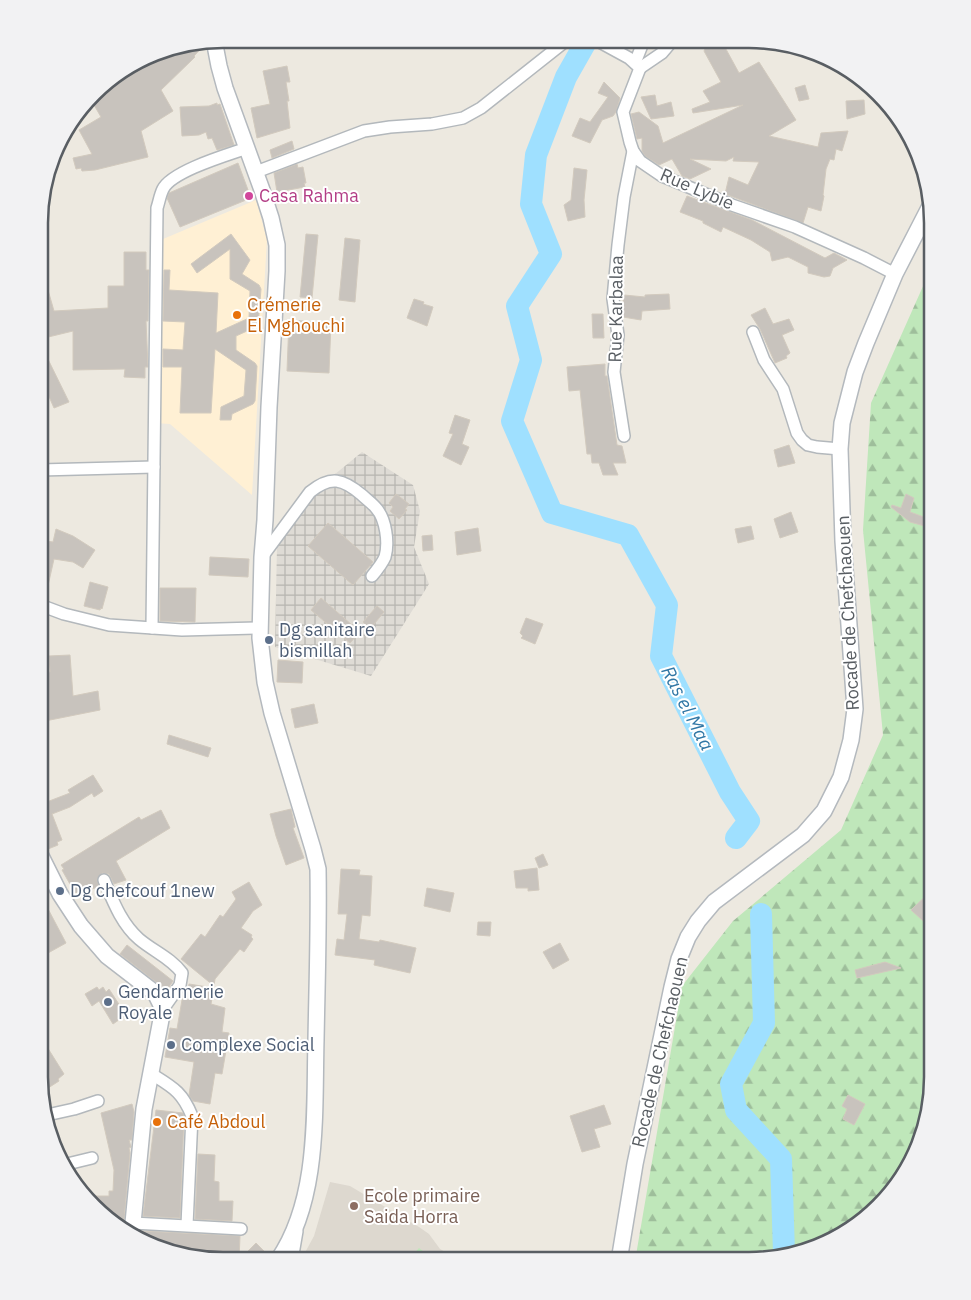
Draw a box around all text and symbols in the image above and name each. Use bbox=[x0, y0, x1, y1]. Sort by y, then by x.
street label: Rue Lybie bbox=[657, 163, 738, 214]
place label: Casa Rahma bbox=[259, 184, 359, 207]
marker: Casa Rahma bbox=[243, 190, 255, 202]
street label: Rue Karbalaa bbox=[603, 255, 628, 363]
place label: Crémerie El Mghouchi bbox=[247, 293, 345, 337]
marker: Crémerie El Mghouchi bbox=[231, 309, 243, 321]
street label: Rocade de Chefchaouen bbox=[831, 515, 864, 711]
place label: Dg sanitaire bismillah bbox=[279, 618, 375, 662]
marker: Dg sanitaire bismillah bbox=[263, 634, 275, 646]
water label: Ras el Maa bbox=[656, 662, 720, 754]
place label: Dg chefcouf 1new bbox=[70, 879, 215, 902]
marker: Dg chefcouf 1new bbox=[54, 885, 66, 897]
street label: Rocade de Chefchaouen bbox=[626, 954, 693, 1150]
place label: Gendarmerie Royale bbox=[118, 980, 224, 1024]
marker: Gendarmerie Royale bbox=[102, 996, 114, 1008]
place label: Complexe Social bbox=[181, 1033, 315, 1056]
marker: Complexe Social bbox=[165, 1039, 177, 1051]
place label: Café Abdoul bbox=[167, 1110, 265, 1133]
marker: Café Abdoul bbox=[151, 1116, 163, 1128]
place label: Ecole primaire Saida Horra bbox=[364, 1184, 480, 1228]
marker: Ecole primaire Saida Horra bbox=[348, 1200, 360, 1212]

